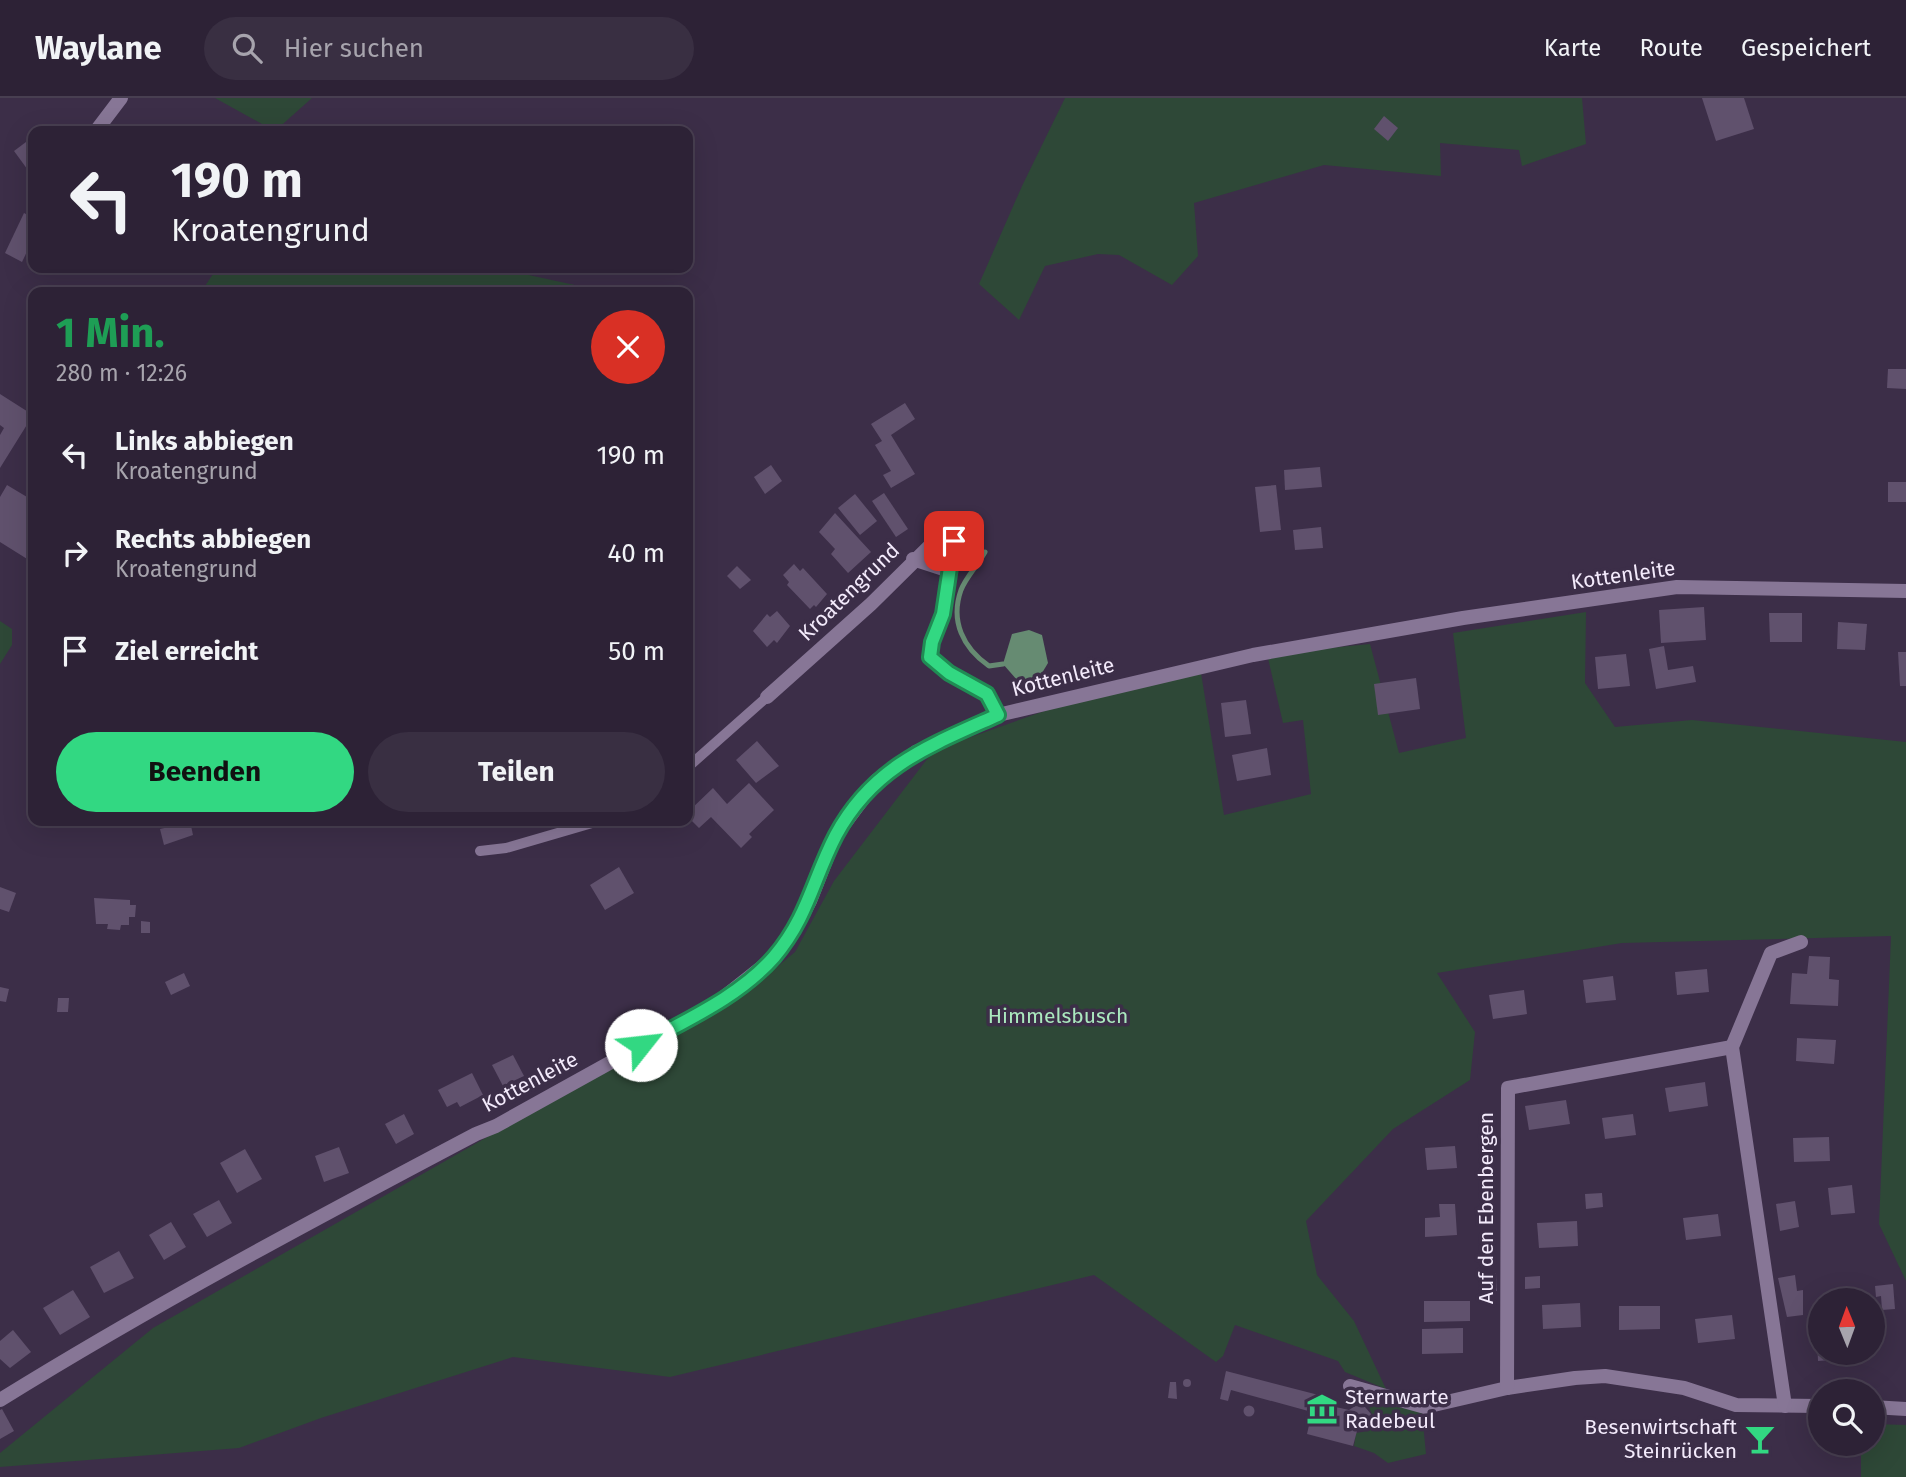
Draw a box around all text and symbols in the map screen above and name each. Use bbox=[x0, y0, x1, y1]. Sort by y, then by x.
search box bbox=[204, 17, 694, 80]
text: Waylane bbox=[35, 28, 162, 68]
icon: search bbox=[228, 29, 266, 67]
text: Hier suchen bbox=[284, 33, 424, 64]
text: Karte bbox=[1544, 34, 1601, 62]
text: Route bbox=[1639, 34, 1703, 62]
text: Gespeichert bbox=[1741, 34, 1871, 62]
text: 190 m bbox=[171, 151, 303, 210]
icon: left bbox=[56, 154, 147, 245]
text: Kroatengrund bbox=[171, 211, 370, 249]
text: 1 Min. bbox=[56, 308, 165, 358]
button: close bbox=[591, 310, 665, 384]
text: 280 m · 12:26 bbox=[56, 359, 187, 387]
text: Links abbiegen bbox=[115, 426, 294, 457]
icon: left bbox=[56, 436, 94, 474]
text: 190 m bbox=[596, 440, 665, 471]
text: Kroatengrund bbox=[115, 457, 258, 485]
pin bbox=[924, 511, 984, 571]
icon: arrive bbox=[935, 522, 973, 560]
text: Rechts abbiegen bbox=[115, 524, 311, 555]
icon: right bbox=[56, 534, 94, 572]
street label: Kroatengrund bbox=[793, 537, 905, 647]
text: 40 m bbox=[607, 538, 665, 569]
text: Kroatengrund bbox=[115, 555, 258, 583]
street label: Kottenleite bbox=[1569, 555, 1677, 595]
icon: arrive bbox=[56, 632, 94, 670]
text: Ziel erreicht bbox=[115, 636, 258, 667]
text: 50 m bbox=[608, 636, 665, 667]
street label: Kottenleite bbox=[1009, 652, 1117, 702]
button: Beenden bbox=[56, 732, 354, 812]
button: Teilen bbox=[368, 732, 665, 812]
park label: Himmelsbusch bbox=[988, 1003, 1128, 1029]
position arrow bbox=[604, 1008, 678, 1082]
street label: Kottenleite bbox=[478, 1046, 582, 1118]
street label: Auf den Ebenbergen bbox=[1473, 1112, 1499, 1304]
north arrow bbox=[1808, 1288, 1885, 1365]
map controls bbox=[1808, 1288, 1885, 1456]
button: search bbox=[1808, 1379, 1885, 1456]
place label: Sternwarte Radebeul bbox=[1345, 1384, 1449, 1434]
museum icon: Sternwarte Radebeul bbox=[1305, 1392, 1339, 1426]
place label: Besenwirtschaft Steinrücken bbox=[1584, 1414, 1737, 1464]
bar icon: Besenwirtschaft Steinrücken bbox=[1743, 1422, 1777, 1456]

